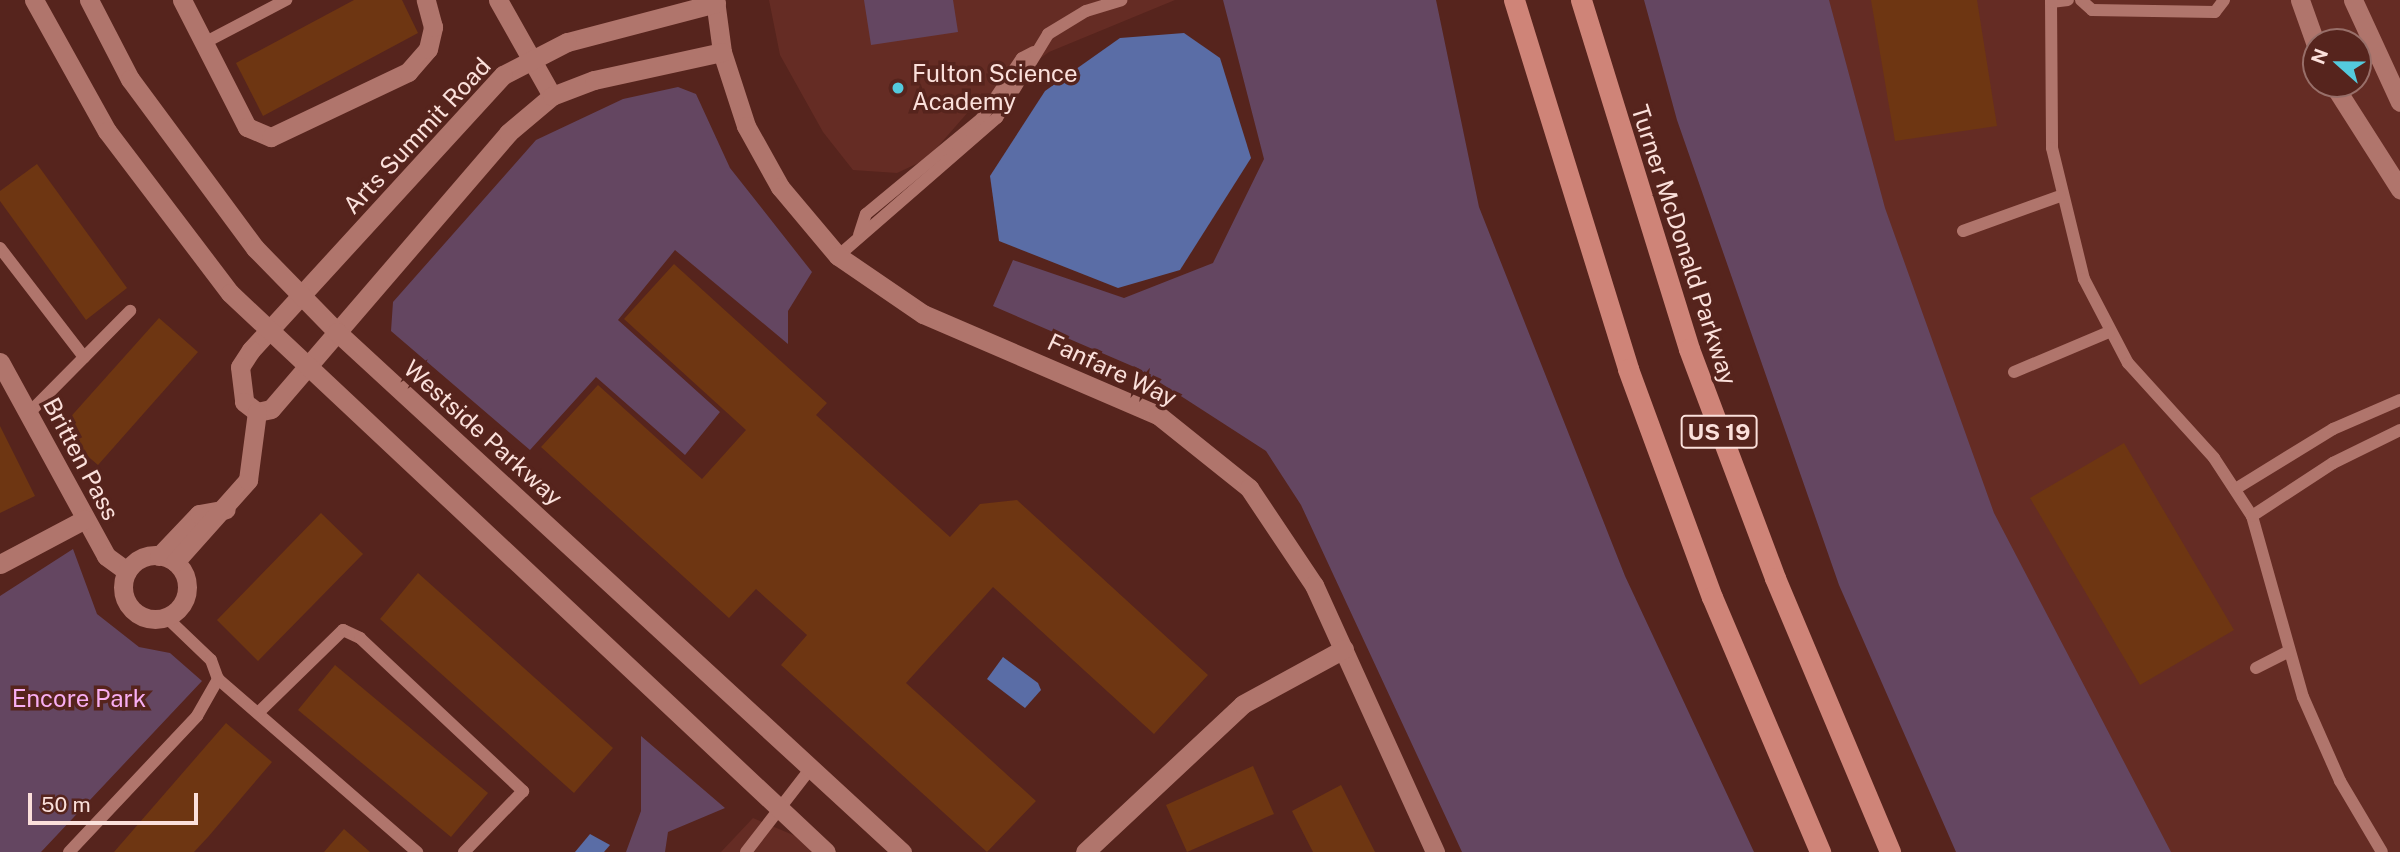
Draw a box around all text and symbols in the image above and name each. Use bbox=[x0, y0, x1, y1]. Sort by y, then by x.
north arrow bbox=[2302, 28, 2372, 98]
text: N bbox=[2306, 45, 2332, 67]
street label: Arts Summit Road bbox=[337, 52, 497, 220]
place label: Fulton Science Academy bbox=[912, 60, 1078, 116]
marker: Fulton Science Academy bbox=[890, 80, 906, 96]
street label: Turner McDonald Parkway bbox=[1625, 101, 1743, 389]
street label: Fanfare Way bbox=[1043, 327, 1181, 413]
street label: Westside Parkway bbox=[398, 354, 568, 512]
street label: Britten Pass bbox=[37, 393, 125, 525]
road number: US 19 bbox=[1680, 412, 1758, 452]
park label: Encore Park bbox=[12, 685, 146, 713]
scale bar bbox=[32, 778, 201, 822]
text: 50 m bbox=[41, 792, 91, 817]

